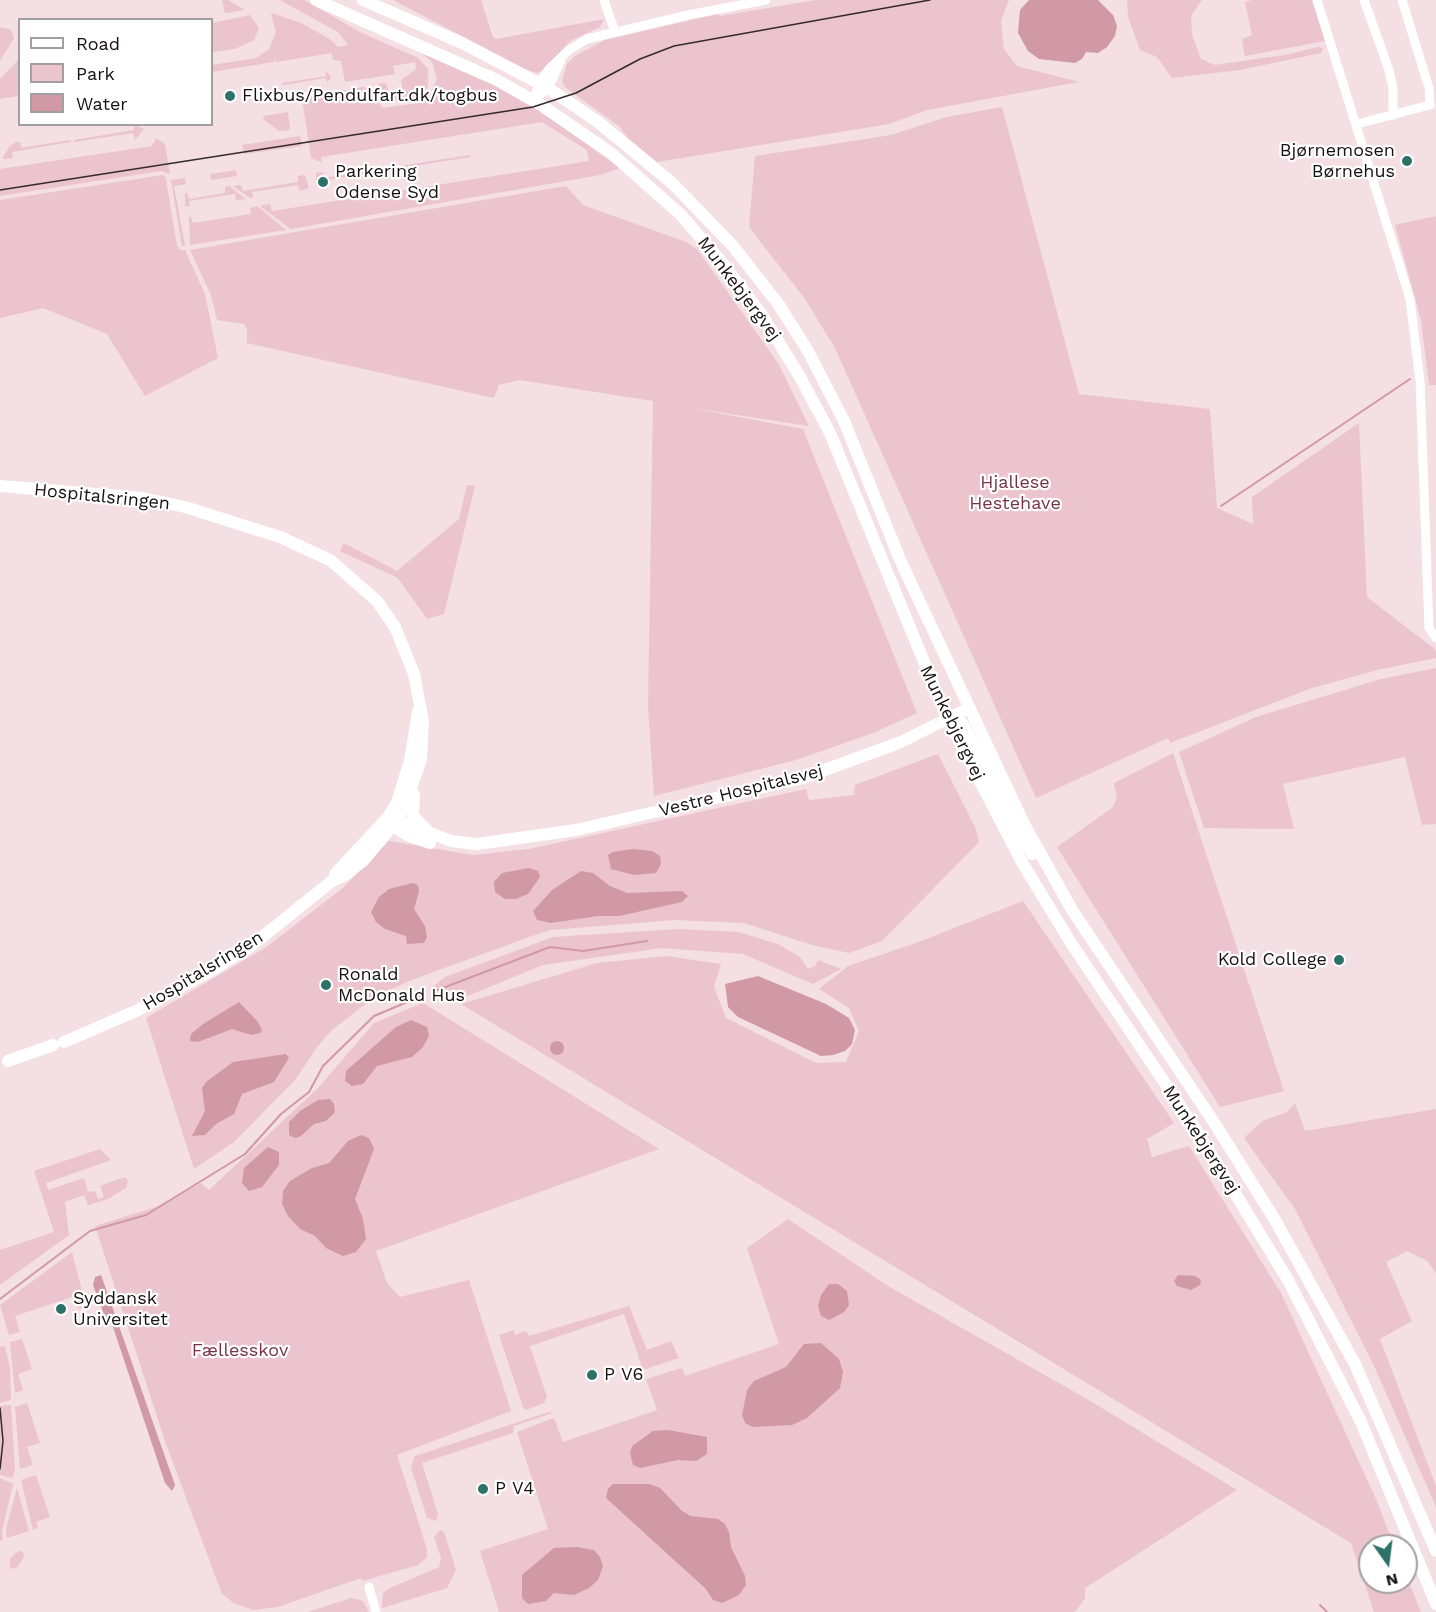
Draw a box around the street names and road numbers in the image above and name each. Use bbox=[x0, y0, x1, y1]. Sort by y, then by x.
street label: Munkebjergvej bbox=[693, 233, 785, 345]
street label: Hospitalsringen bbox=[33, 479, 171, 515]
street label: Munkebjergvej bbox=[915, 662, 989, 784]
street label: Vestre Hospitalsvej bbox=[657, 760, 825, 822]
street label: Hospitalsringen bbox=[139, 927, 267, 1015]
street label: Munkebjergvej bbox=[1158, 1082, 1244, 1198]

